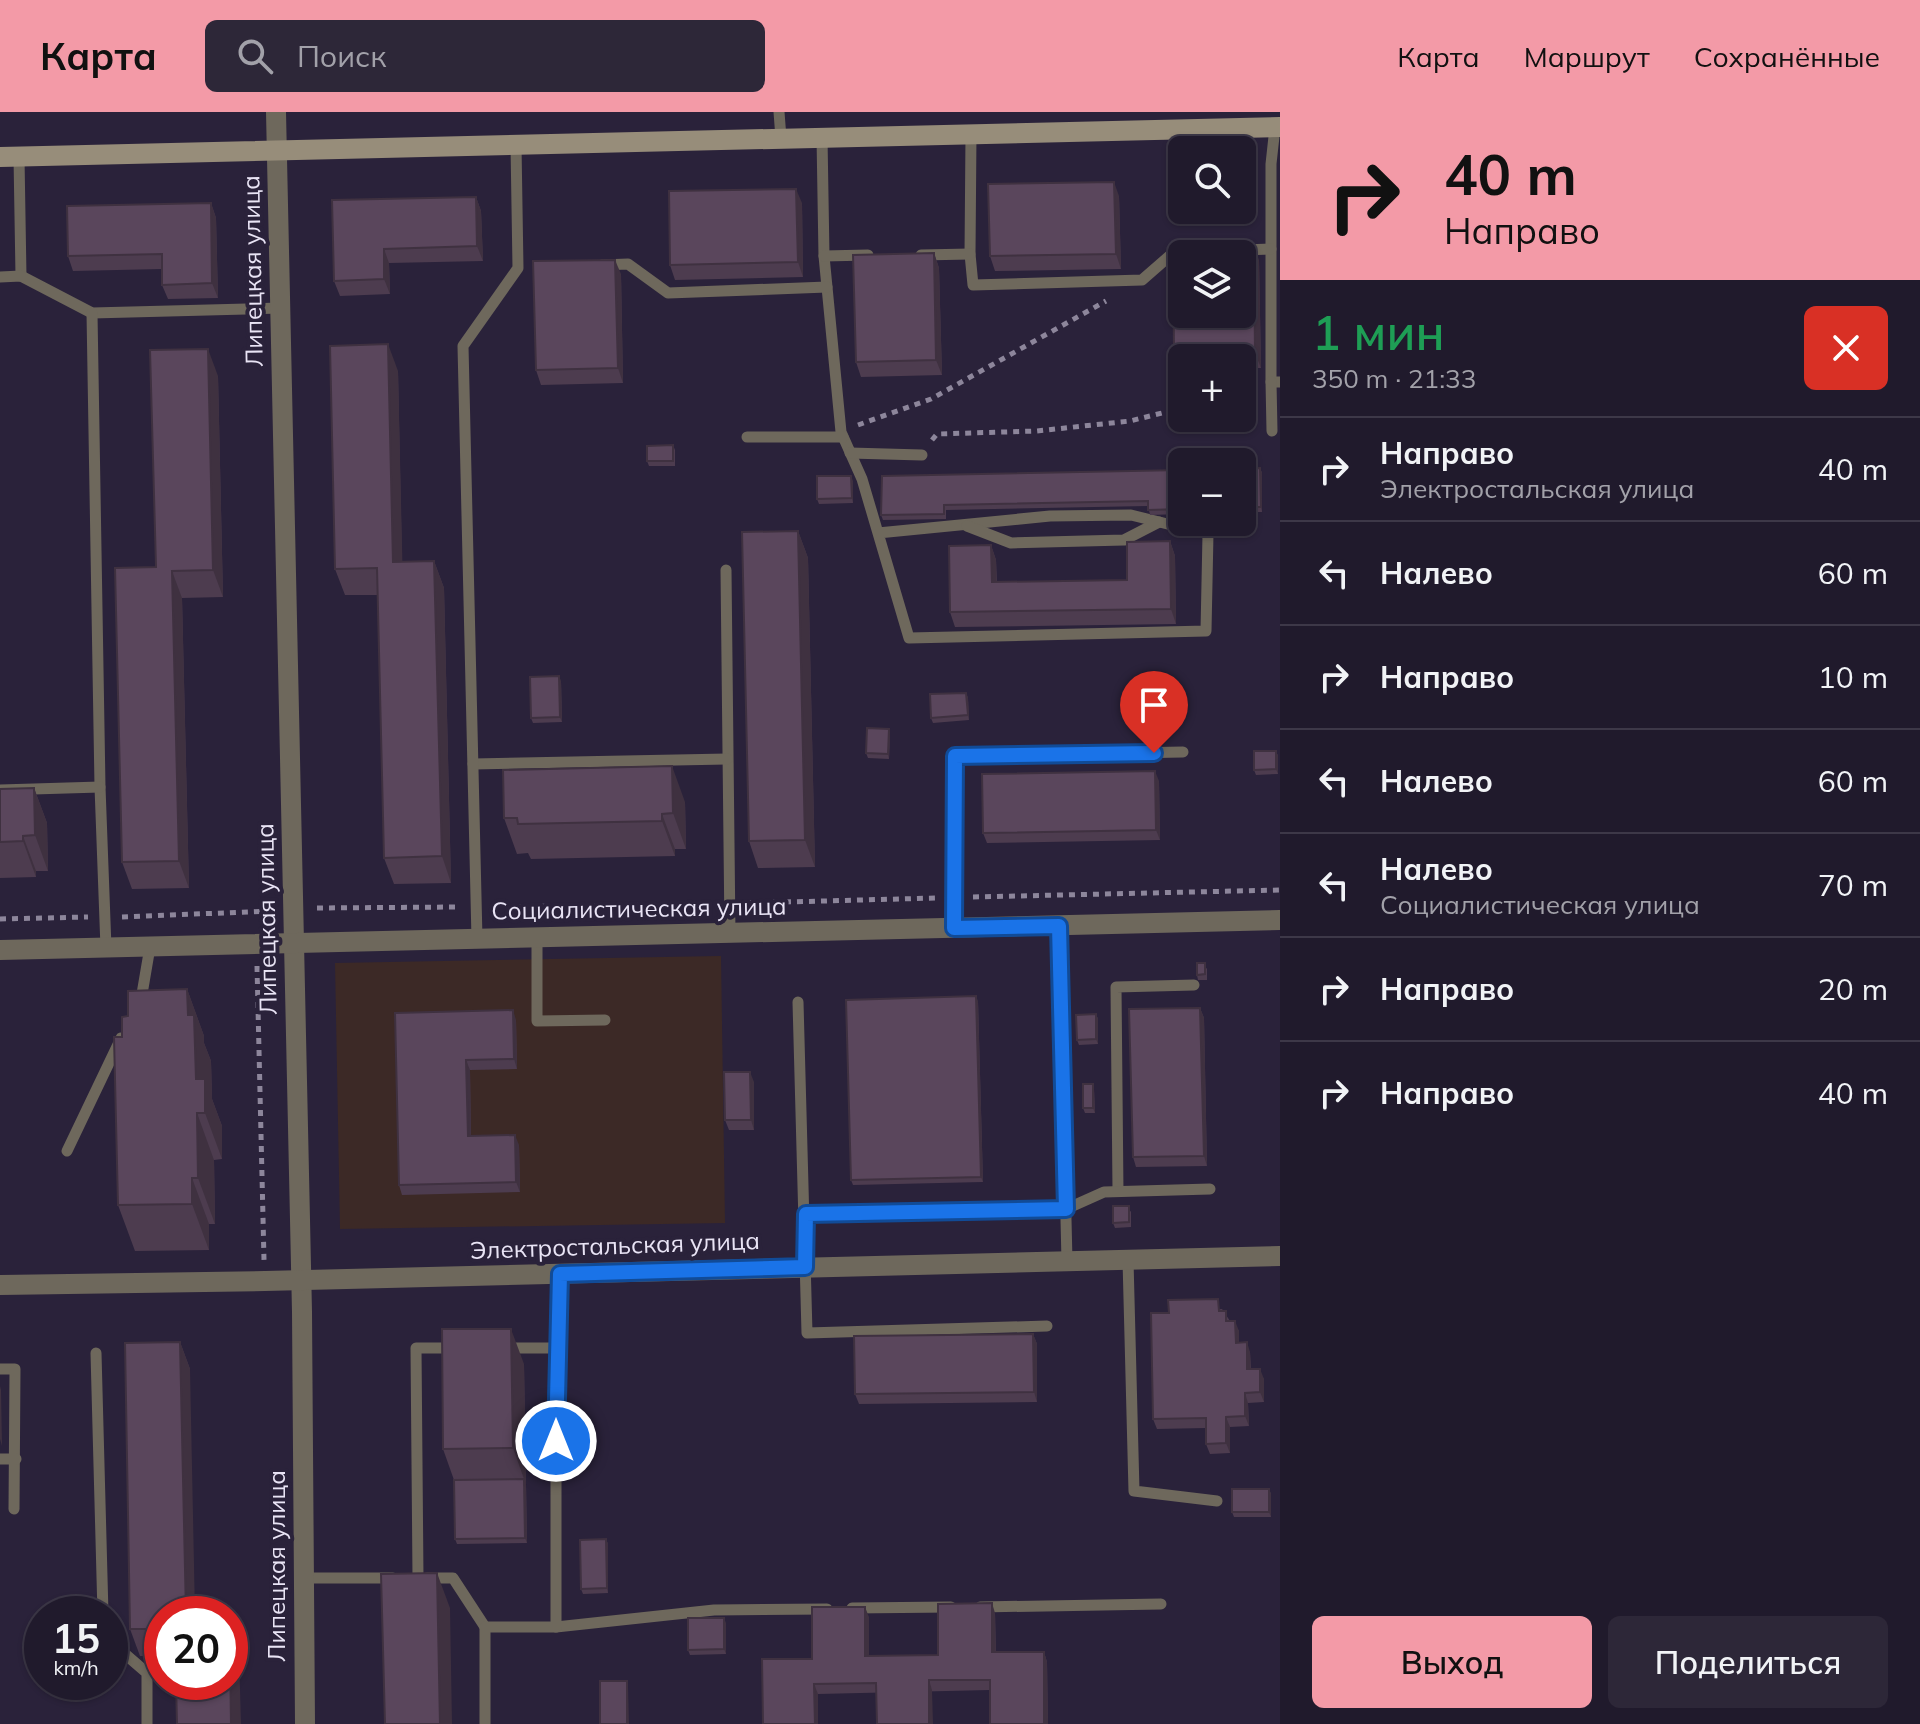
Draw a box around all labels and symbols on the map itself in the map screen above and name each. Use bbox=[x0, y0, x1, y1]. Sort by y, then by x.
street label: Липецкая улица bbox=[235, 175, 269, 367]
pin bbox=[1120, 671, 1188, 753]
street label: Липецкая улица bbox=[249, 823, 283, 1015]
street label: Социалистическая улица bbox=[491, 890, 787, 926]
street label: Электростальская улица bbox=[469, 1225, 760, 1265]
position arrow bbox=[514, 1399, 598, 1483]
street label: Липецкая улица bbox=[261, 1470, 291, 1662]
speed limit sign: 20 bbox=[144, 1596, 248, 1700]

